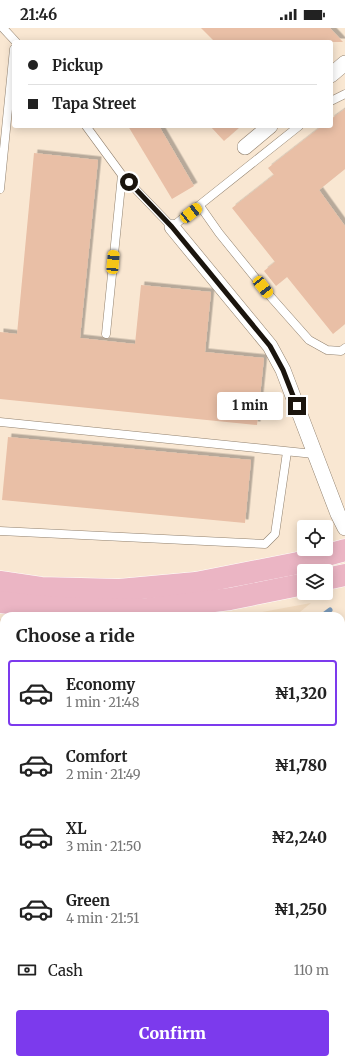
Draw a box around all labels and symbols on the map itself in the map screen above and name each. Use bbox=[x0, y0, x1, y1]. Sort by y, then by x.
route start bbox=[120, 173, 138, 191]
car bbox=[178, 201, 204, 225]
car bbox=[106, 250, 120, 274]
car bbox=[251, 274, 275, 300]
callout: 1 min bbox=[217, 392, 283, 420]
route end bbox=[288, 397, 306, 415]

